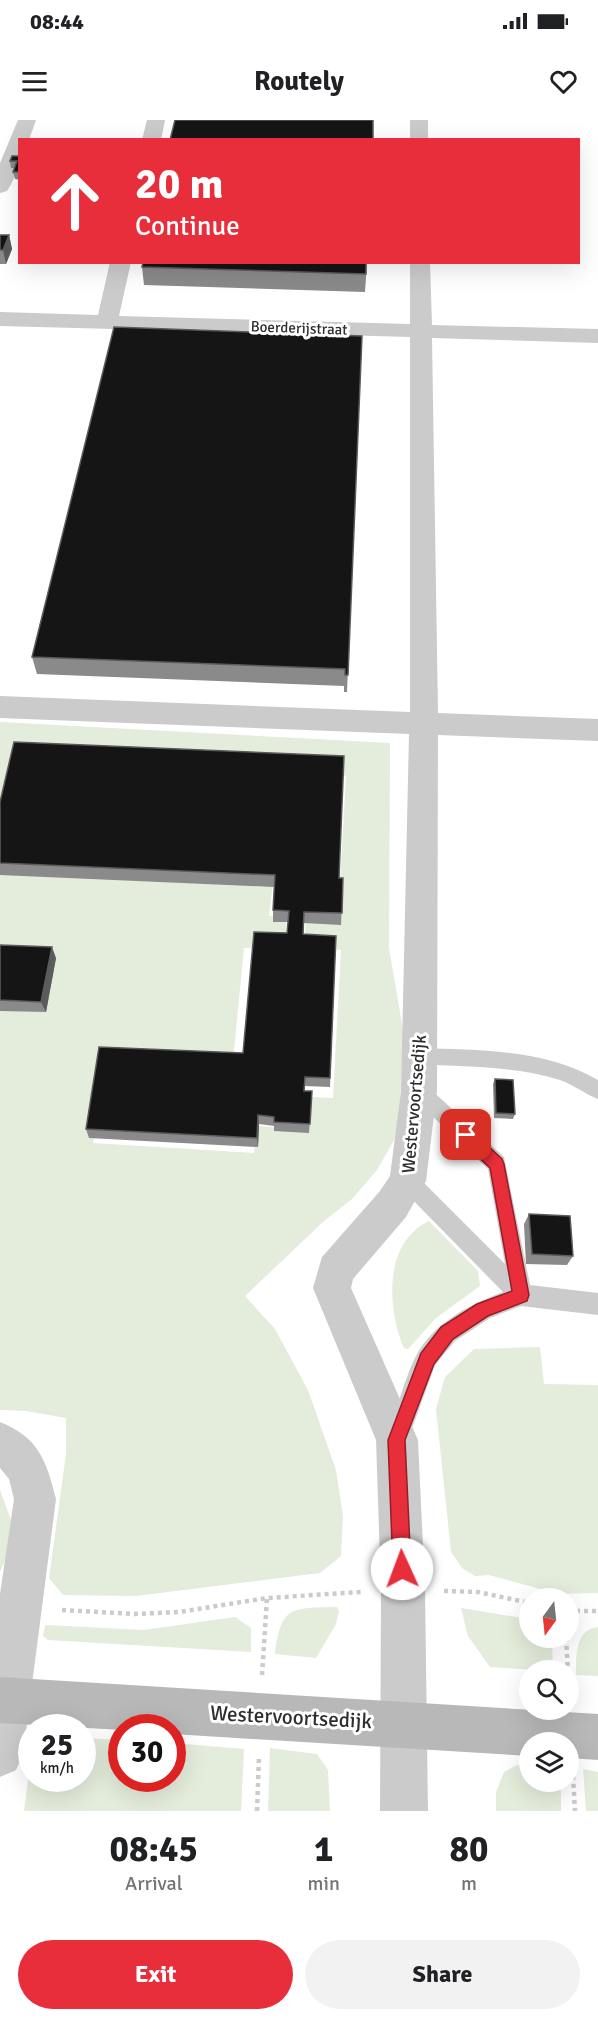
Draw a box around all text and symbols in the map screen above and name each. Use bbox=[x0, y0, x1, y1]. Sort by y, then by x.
text: 08:44 bbox=[30, 8, 84, 35]
icon: menu bbox=[18, 65, 51, 98]
text: Routely bbox=[254, 65, 344, 98]
icon: heart bbox=[547, 65, 580, 98]
text: 20 m bbox=[135, 159, 224, 210]
icon: ahead bbox=[36, 162, 114, 240]
text: Continue bbox=[135, 210, 240, 243]
street label: Boerderijstraat bbox=[250, 317, 348, 339]
street label: Westervoortsedijk bbox=[397, 1034, 431, 1174]
pin bbox=[440, 1109, 491, 1160]
icon: arrive bbox=[449, 1118, 482, 1151]
position arrow bbox=[370, 1537, 434, 1601]
north arrow bbox=[519, 1588, 579, 1648]
map controls bbox=[519, 1588, 579, 1792]
button: search bbox=[519, 1660, 579, 1720]
street label: Westervoortsedijk bbox=[209, 1700, 373, 1734]
speed limit sign: 30 bbox=[108, 1714, 186, 1792]
text: 25 bbox=[41, 1727, 73, 1764]
button: layers bbox=[519, 1732, 579, 1792]
text: km/h bbox=[40, 1759, 74, 1777]
text: 08:45 bbox=[110, 1827, 198, 1872]
text: 1 bbox=[314, 1827, 333, 1872]
text: 80 bbox=[449, 1827, 488, 1872]
text: Arrival bbox=[125, 1871, 183, 1896]
text: min bbox=[308, 1871, 340, 1896]
text: m bbox=[461, 1871, 477, 1896]
button: Exit bbox=[18, 1940, 293, 2009]
button: Share bbox=[305, 1940, 580, 2009]

